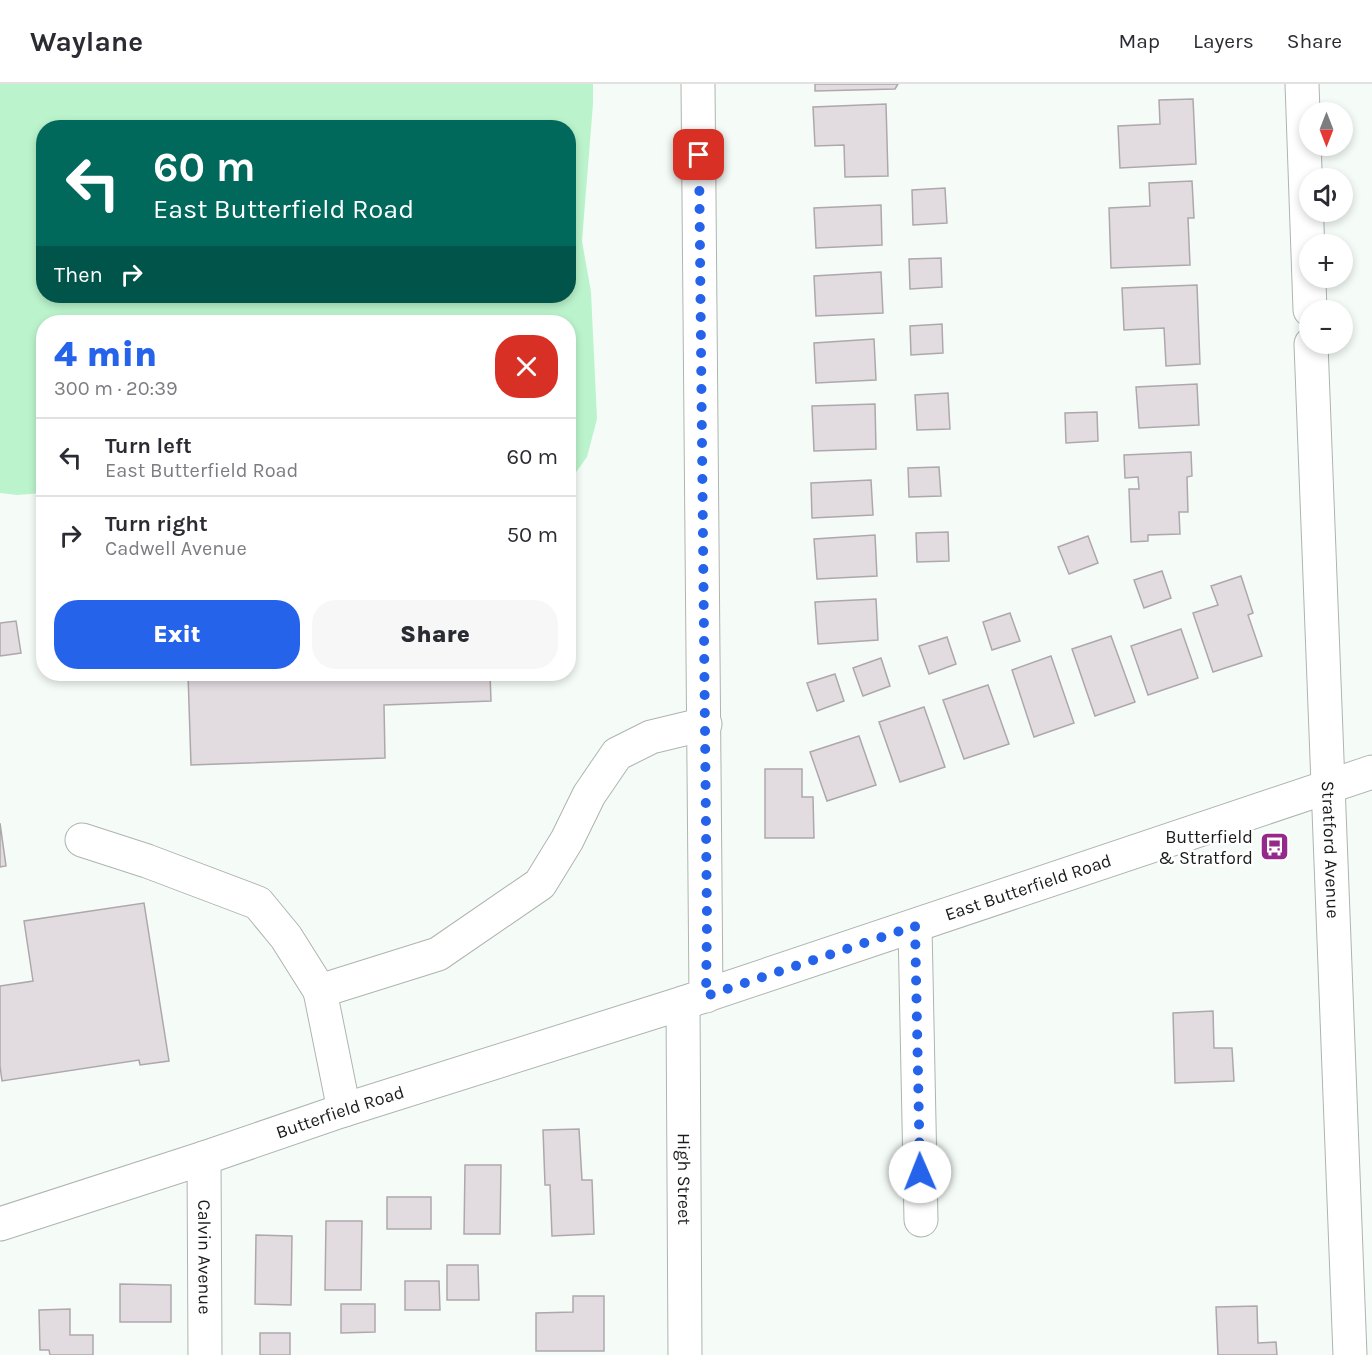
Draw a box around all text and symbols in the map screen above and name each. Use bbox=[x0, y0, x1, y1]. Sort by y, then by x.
text: Waylane bbox=[30, 25, 143, 58]
text: Map bbox=[1118, 29, 1160, 53]
text: Layers bbox=[1193, 29, 1254, 53]
text: Share bbox=[1287, 29, 1342, 53]
north arrow bbox=[1299, 102, 1353, 156]
map controls bbox=[1299, 102, 1353, 354]
pin bbox=[673, 129, 724, 180]
icon: arrive bbox=[682, 138, 715, 171]
text: 60 m bbox=[153, 142, 256, 192]
icon: left bbox=[54, 144, 132, 222]
button: sound bbox=[1299, 168, 1353, 222]
text: East Butterfield Road bbox=[153, 193, 414, 225]
button: + bbox=[1299, 234, 1353, 288]
icon: right bbox=[115, 258, 148, 291]
text: Then bbox=[54, 262, 103, 288]
button: − bbox=[1299, 300, 1353, 354]
text: 4 min bbox=[54, 333, 157, 375]
button: close bbox=[495, 335, 558, 398]
text: 300 m · 20:39 bbox=[54, 377, 178, 400]
text: Turn left bbox=[105, 433, 192, 459]
icon: left bbox=[54, 441, 87, 474]
text: 60 m bbox=[507, 444, 558, 470]
text: East Butterfield Road bbox=[105, 459, 298, 482]
text: Turn right bbox=[105, 511, 208, 537]
icon: right bbox=[54, 519, 87, 552]
text: 50 m bbox=[507, 522, 558, 548]
text: Cadwell Avenue bbox=[105, 537, 247, 560]
button: Exit bbox=[54, 600, 300, 669]
button: Share bbox=[312, 600, 558, 669]
street label: Stratford Avenue bbox=[1317, 780, 1344, 919]
place label: Butterfield & Stratford bbox=[1158, 826, 1253, 869]
bus stop icon: Butterfield & Stratford bbox=[1258, 831, 1290, 863]
street label: East Butterfield Road bbox=[942, 849, 1114, 925]
street label: Butterfield Road bbox=[273, 1081, 407, 1144]
street label: High Street bbox=[673, 1133, 695, 1225]
position arrow bbox=[888, 1140, 952, 1204]
street label: Calvin Avenue bbox=[193, 1200, 216, 1314]

